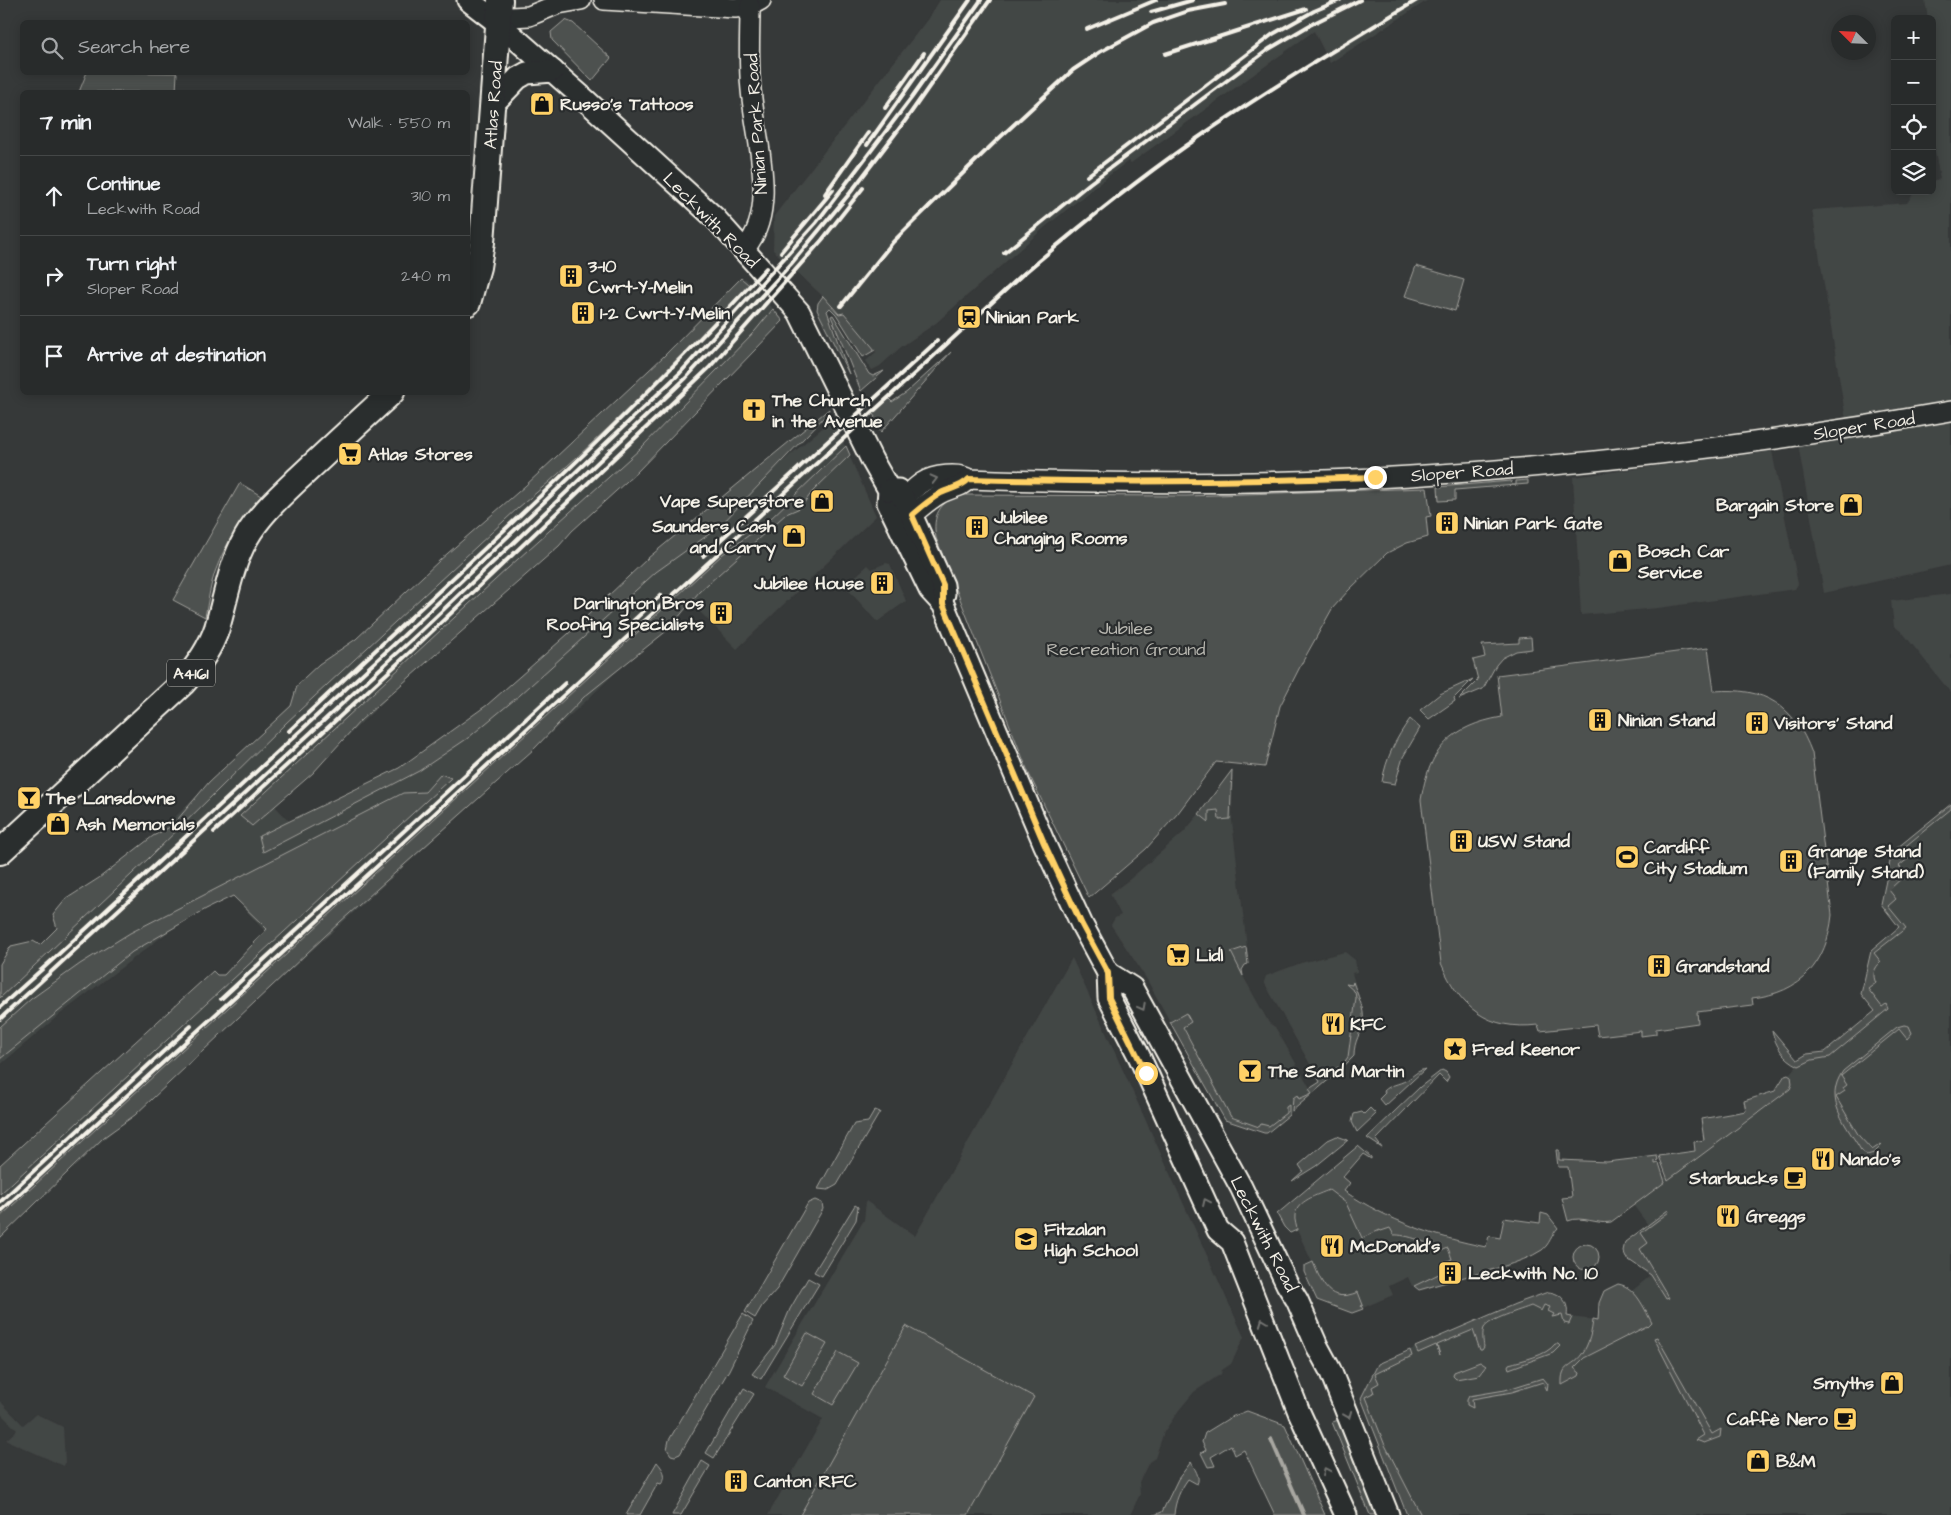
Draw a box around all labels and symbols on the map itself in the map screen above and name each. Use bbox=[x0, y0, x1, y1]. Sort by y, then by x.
north arrow bbox=[1831, 15, 1876, 60]
street label: Ninian Park Road bbox=[739, 53, 774, 195]
street label: Atlas Road bbox=[478, 60, 509, 150]
shop icon: Russo's Tattoos bbox=[529, 91, 555, 117]
place label: Russo's Tattoos bbox=[560, 92, 694, 117]
street label: Leckwith Road bbox=[657, 167, 764, 274]
place label: 3-10 Cwrt-Y-Melin bbox=[587, 254, 692, 300]
building icon: 3-10 Cwrt-Y-Melin bbox=[558, 263, 584, 289]
building icon: 1-2 Cwrt-Y-Melin bbox=[570, 300, 596, 326]
place label: 1-2 Cwrt-Y-Melin bbox=[600, 301, 730, 326]
station icon: Ninian Park bbox=[956, 304, 982, 330]
place label: Ninian Park bbox=[986, 305, 1080, 330]
place label: The Church in the Avenue bbox=[771, 388, 883, 434]
church icon: The Church in the Avenue bbox=[741, 397, 767, 423]
street label: Sloper Road bbox=[1811, 406, 1917, 447]
supermarket icon: Atlas Stores bbox=[337, 441, 363, 467]
place label: Atlas Stores bbox=[368, 442, 473, 467]
street label: Sloper Road bbox=[1410, 456, 1514, 489]
route end bbox=[1364, 466, 1387, 489]
one-way arrow bbox=[929, 474, 938, 485]
shop icon: Vape Superstore bbox=[809, 488, 835, 514]
place label: Vape Superstore bbox=[659, 489, 804, 514]
shop icon: Bargain Store bbox=[1838, 492, 1864, 518]
place label: Bargain Store bbox=[1716, 493, 1834, 519]
place label: Jubilee Changing Rooms bbox=[993, 505, 1127, 552]
building icon: Ninian Park Gate bbox=[1434, 510, 1460, 536]
place label: Ninian Park Gate bbox=[1464, 511, 1603, 536]
place label: Saunders Cash and Carry bbox=[651, 514, 777, 561]
building icon: Jubilee Changing Rooms bbox=[964, 514, 990, 540]
shop icon: Saunders Cash and Carry bbox=[781, 523, 807, 549]
place label: Bosch Car Service bbox=[1637, 539, 1729, 585]
shop icon: Bosch Car Service bbox=[1607, 548, 1633, 574]
building icon: Jubilee House bbox=[869, 570, 895, 596]
place label: Jubilee House bbox=[753, 571, 864, 596]
place label: Darlington Bros Roofing Specialists bbox=[547, 591, 704, 638]
building icon: Darlington Bros Roofing Specialists bbox=[708, 600, 734, 626]
park label: Jubilee Recreation Ground bbox=[1046, 616, 1206, 662]
road number: A4161 bbox=[167, 660, 215, 686]
building icon: Ninian Stand bbox=[1587, 707, 1613, 733]
place label: Ninian Stand bbox=[1618, 708, 1716, 733]
building icon: Visitors' Stand bbox=[1744, 710, 1770, 736]
place label: Visitors' Stand bbox=[1773, 711, 1893, 736]
bar icon: The Lansdowne bbox=[16, 785, 42, 811]
place label: The Lansdowne bbox=[45, 786, 176, 811]
shop icon: Ash Memorials bbox=[45, 811, 71, 837]
place label: Ash Memorials bbox=[76, 812, 195, 837]
building icon: USW Stand bbox=[1448, 828, 1474, 854]
place label: USW Stand bbox=[1478, 829, 1571, 854]
place label: Cardiff City Stadium bbox=[1644, 835, 1748, 882]
place label: Grange Stand (Family Stand) bbox=[1807, 839, 1925, 886]
sports icon: Cardiff City Stadium bbox=[1614, 844, 1640, 870]
building icon: Grange Stand (Family Stand) bbox=[1778, 848, 1804, 874]
supermarket icon: Lidl bbox=[1165, 942, 1191, 968]
place label: Lidl bbox=[1196, 943, 1223, 968]
building icon: Grandstand bbox=[1646, 953, 1672, 979]
place label: Grandstand bbox=[1676, 954, 1770, 979]
one-way arrow bbox=[1136, 1001, 1146, 1010]
restaurant icon: KFC bbox=[1320, 1011, 1346, 1037]
place label: KFC bbox=[1350, 1012, 1386, 1037]
place icon: Fred Keenor bbox=[1442, 1036, 1468, 1062]
place label: Fred Keenor bbox=[1472, 1037, 1580, 1062]
bar icon: The Sand Martin bbox=[1237, 1058, 1263, 1084]
place label: The Sand Martin bbox=[1267, 1059, 1404, 1084]
route start bbox=[1135, 1062, 1158, 1085]
restaurant icon: Nando's bbox=[1810, 1146, 1836, 1172]
place label: Nando's bbox=[1840, 1147, 1901, 1172]
cafe icon: Starbucks bbox=[1782, 1165, 1808, 1191]
place label: Starbucks bbox=[1688, 1166, 1778, 1191]
street label: Leckwith Road bbox=[1224, 1172, 1303, 1296]
one-way arrow bbox=[1201, 1198, 1212, 1207]
restaurant icon: Greggs bbox=[1715, 1203, 1741, 1229]
place label: Greggs bbox=[1746, 1204, 1806, 1230]
place label: Fitzalan High School bbox=[1044, 1217, 1138, 1264]
school or university icon: Fitzalan High School bbox=[1013, 1226, 1039, 1252]
restaurant icon: McDonald's bbox=[1319, 1233, 1345, 1259]
place label: McDonald's bbox=[1350, 1234, 1440, 1259]
building icon: Leckwith No. 10 bbox=[1437, 1260, 1463, 1286]
place label: Leckwith No. 10 bbox=[1468, 1261, 1599, 1286]
one-way arrow bbox=[1259, 1318, 1269, 1326]
shop icon: Smyths bbox=[1879, 1370, 1905, 1396]
place label: Smyths bbox=[1812, 1371, 1874, 1397]
cafe icon: Caffè Nero bbox=[1832, 1406, 1858, 1432]
place label: Caffè Nero bbox=[1727, 1407, 1829, 1432]
one-way arrow bbox=[1342, 1410, 1353, 1419]
shop icon: B&M bbox=[1745, 1448, 1771, 1474]
place label: B&M bbox=[1776, 1449, 1816, 1474]
one-way arrow bbox=[1322, 1467, 1332, 1476]
building icon: Canton RFC bbox=[723, 1468, 749, 1494]
place label: Canton RFC bbox=[754, 1469, 857, 1494]

